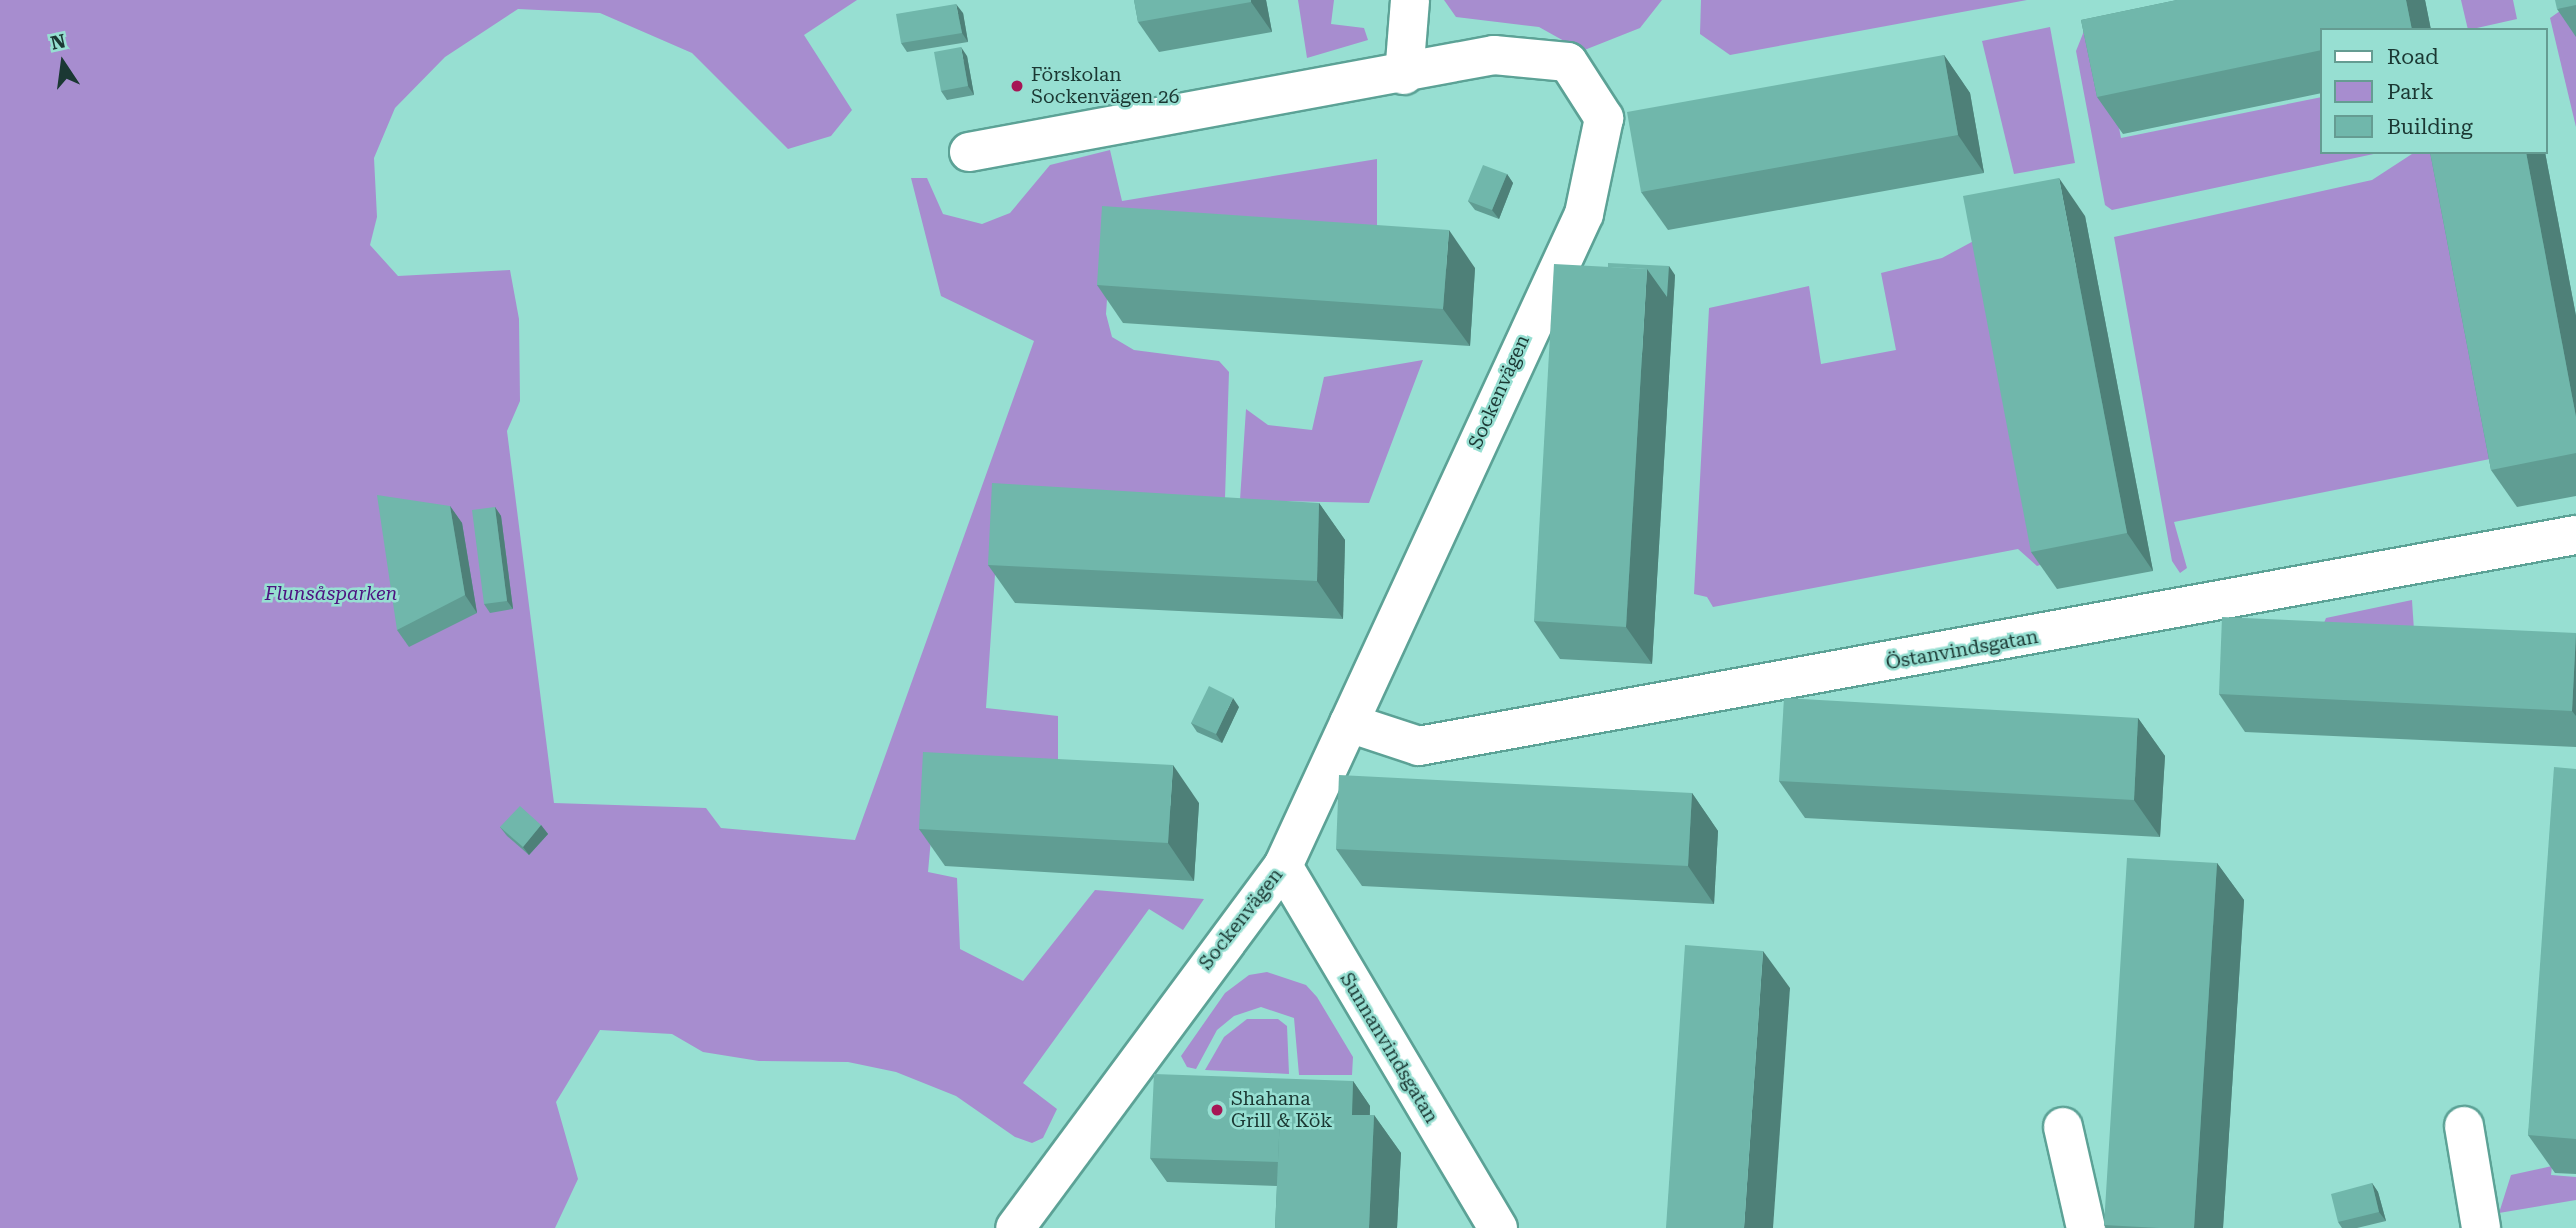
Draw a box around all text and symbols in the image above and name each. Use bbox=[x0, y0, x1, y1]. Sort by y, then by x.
north arrow bbox=[28, 28, 98, 98]
legend bbox=[2320, 28, 2548, 154]
text: N bbox=[48, 29, 68, 55]
text: Road bbox=[2387, 45, 2439, 69]
place label: Förskolan Sockenvägen 26 bbox=[1031, 64, 1179, 108]
marker: Förskolan Sockenvägen 26 bbox=[1009, 78, 1025, 94]
text: Park bbox=[2387, 80, 2433, 104]
text: Building bbox=[2387, 115, 2473, 139]
street label: Sockenvägen bbox=[1464, 331, 1534, 453]
park label: Flunsåsparken bbox=[265, 583, 397, 605]
street label: Östanvindsgatan bbox=[1884, 625, 2040, 675]
street label: Sockenvägen bbox=[1194, 864, 1288, 974]
street label: Sunnanvindsgatan bbox=[1335, 969, 1443, 1127]
place label: Shahana Grill & Kök bbox=[1231, 1088, 1332, 1132]
marker: Shahana Grill & Kök bbox=[1209, 1102, 1225, 1118]

